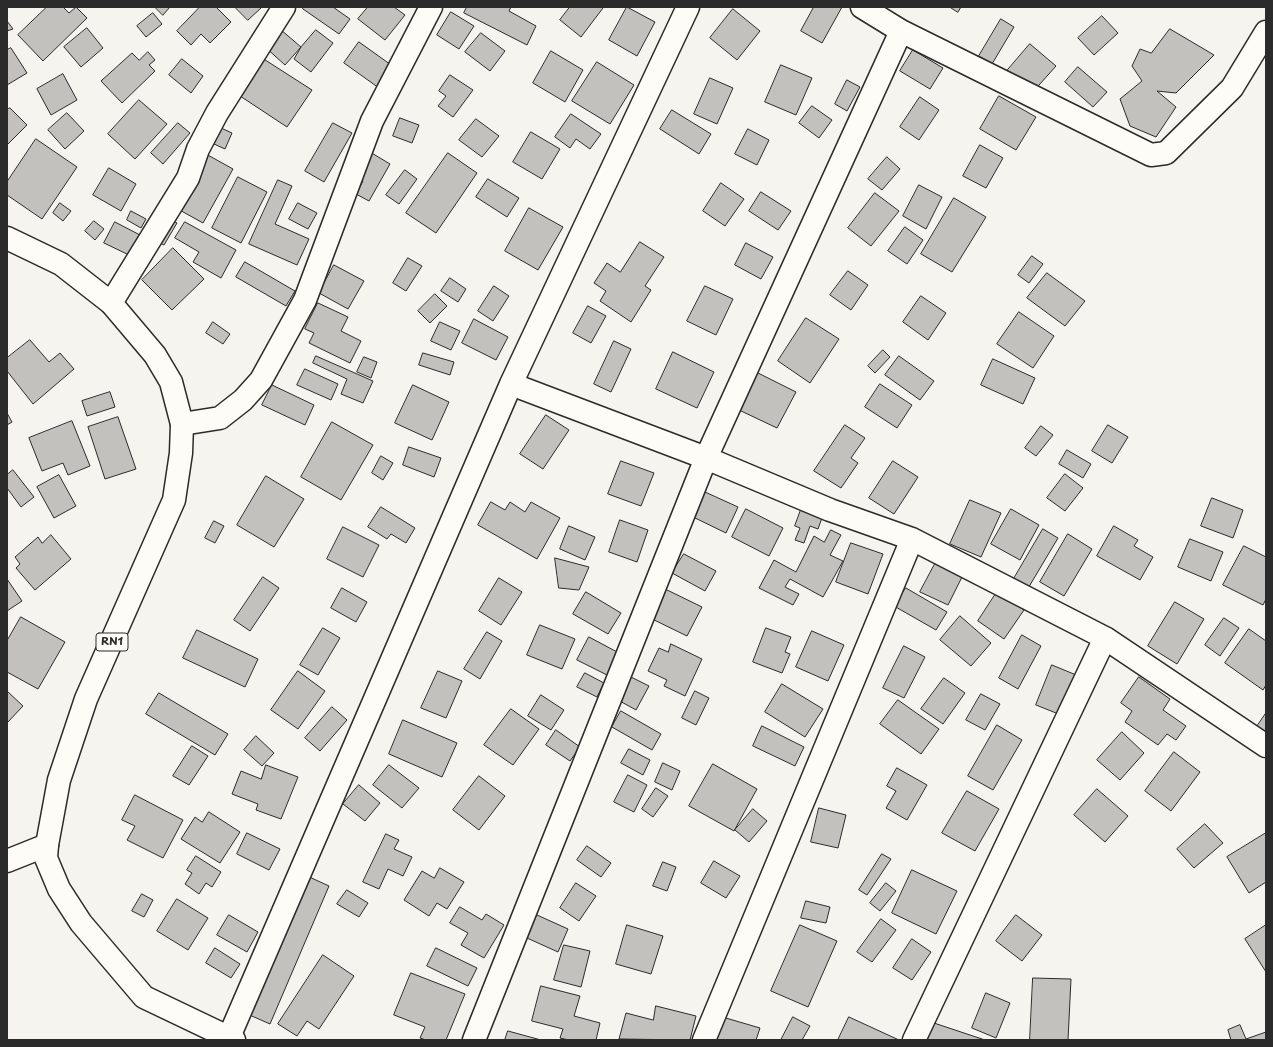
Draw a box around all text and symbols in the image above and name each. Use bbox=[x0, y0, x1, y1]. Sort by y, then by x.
road number: RN1 bbox=[96, 633, 128, 651]

